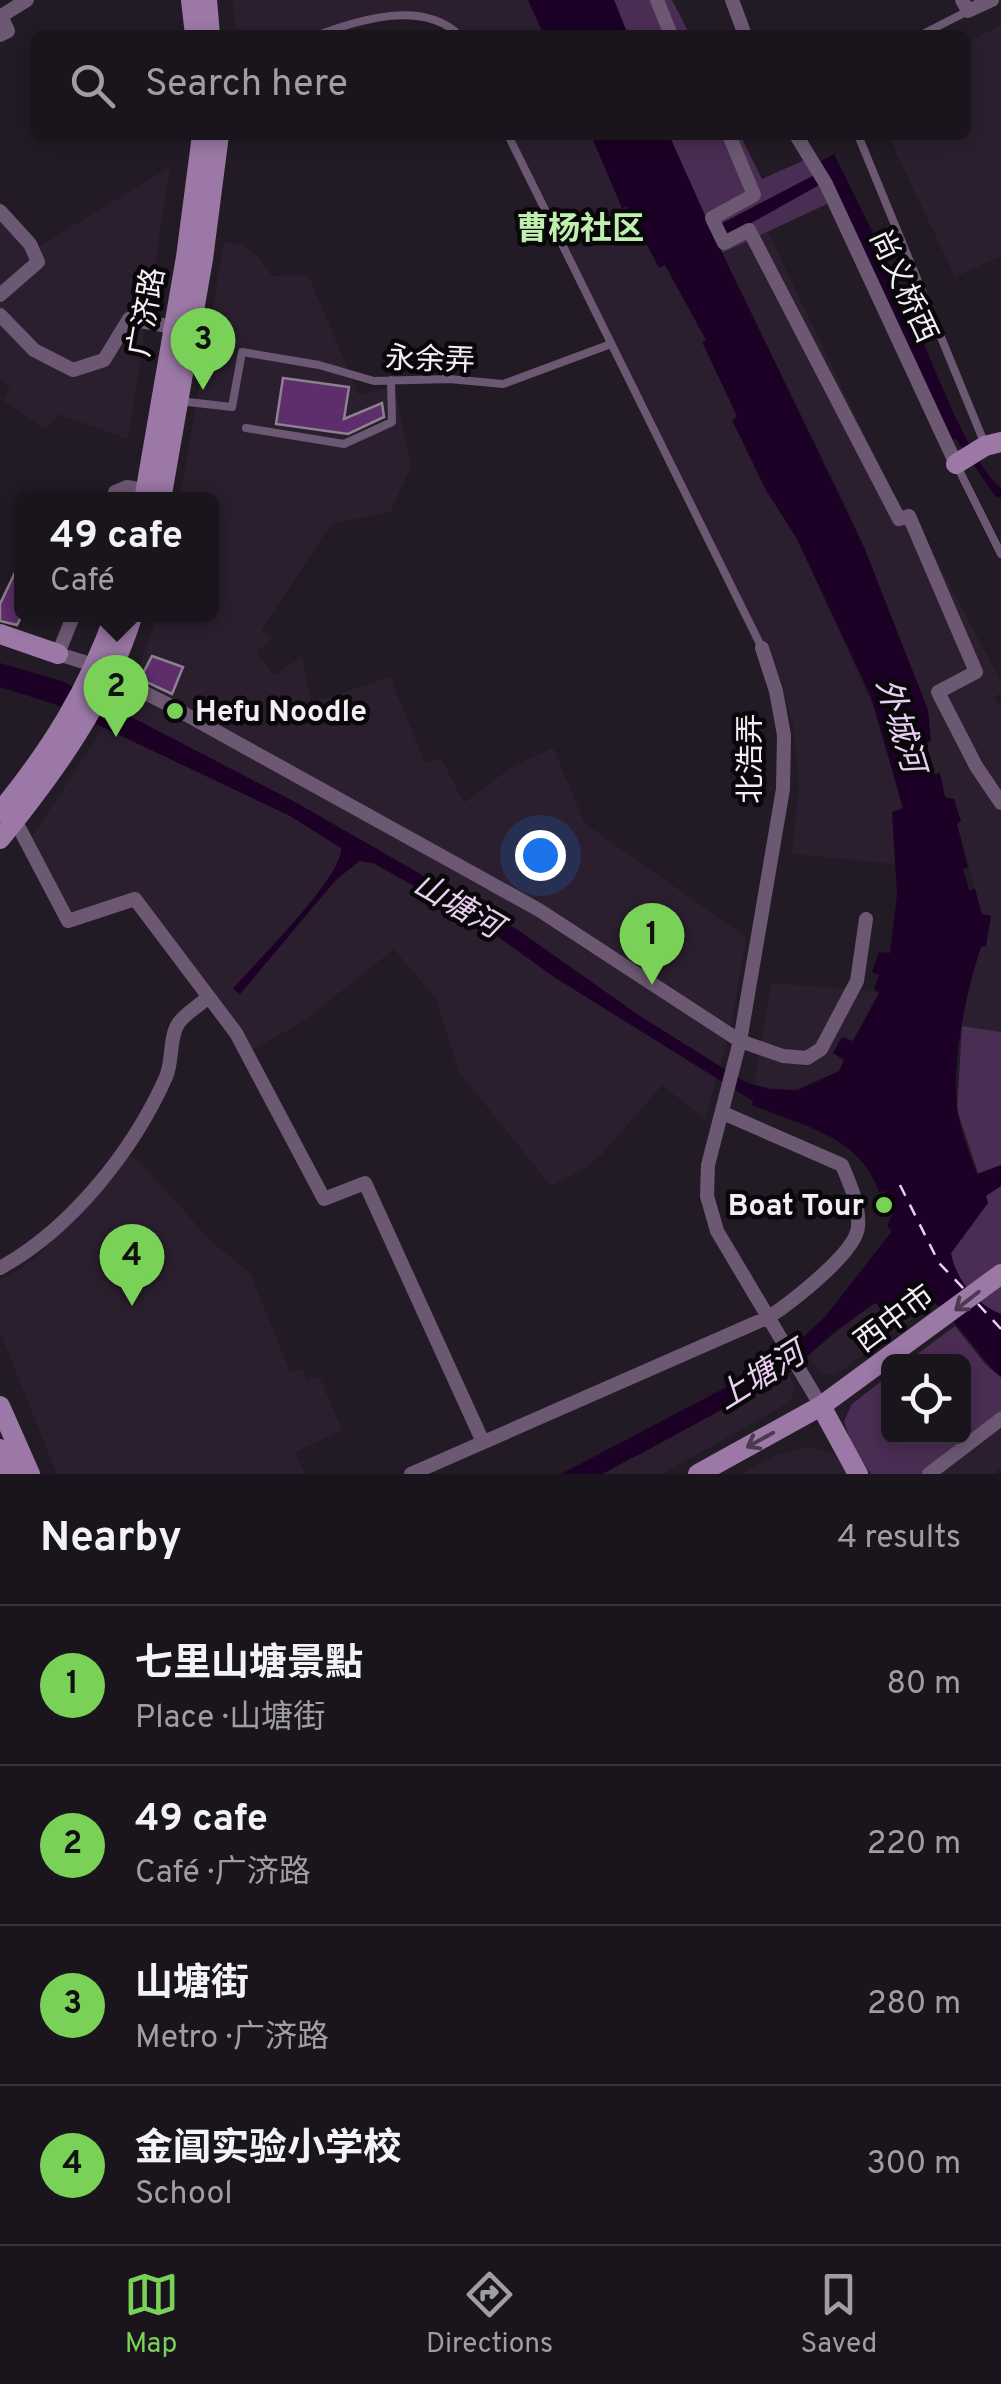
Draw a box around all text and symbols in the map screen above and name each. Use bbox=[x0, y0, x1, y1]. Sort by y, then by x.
search box bbox=[30, 30, 971, 140]
icon: search bbox=[65, 58, 120, 113]
text: Search here bbox=[145, 61, 348, 110]
district label: 曹杨社区 bbox=[516, 211, 644, 251]
street label: 尚义桥西 bbox=[860, 225, 944, 349]
street label: 广济路 bbox=[122, 265, 174, 360]
pin: 3 bbox=[170, 308, 236, 390]
street label: 永余弄 bbox=[384, 341, 476, 382]
popup bbox=[14, 492, 219, 622]
text: 49 cafe bbox=[50, 513, 183, 562]
text: Café bbox=[50, 562, 115, 602]
pin: 2 bbox=[84, 654, 148, 737]
water label: 外城河 bbox=[865, 674, 933, 783]
place label: Hefu Noodle bbox=[195, 695, 367, 732]
marker: Hefu Noodle bbox=[164, 700, 186, 722]
street label: 北浩弄 bbox=[734, 714, 771, 804]
your location bbox=[515, 830, 566, 881]
water label: 山塘河 bbox=[405, 866, 513, 952]
pin: 1 bbox=[620, 902, 684, 985]
place label: Boat Tour bbox=[728, 1189, 864, 1226]
marker: Boat Tour bbox=[873, 1194, 895, 1216]
pin: 4 bbox=[100, 1224, 164, 1306]
street label: 西中市 bbox=[848, 1278, 943, 1362]
one-way arrow bbox=[954, 1290, 981, 1311]
water label: 上塘河 bbox=[710, 1332, 818, 1420]
map controls bbox=[881, 1354, 971, 1444]
button: locate bbox=[881, 1354, 971, 1444]
one-way arrow bbox=[745, 1430, 775, 1450]
text: Nearby bbox=[40, 1513, 182, 1566]
text: 4 results bbox=[837, 1519, 961, 1559]
text: 七里山塘景點 bbox=[135, 1641, 363, 1690]
text: 1 bbox=[66, 1665, 79, 1705]
text: 80 m bbox=[887, 1665, 961, 1705]
text: Place · 山塘街 bbox=[135, 1699, 325, 1739]
text: 49 cafe bbox=[135, 1796, 268, 1845]
text: 2 bbox=[63, 1825, 82, 1865]
text: 220 m bbox=[867, 1825, 961, 1865]
text: Café · 广济路 bbox=[135, 1854, 311, 1894]
text: 山塘街 bbox=[135, 1961, 249, 2010]
text: 3 bbox=[63, 1985, 82, 2025]
text: 280 m bbox=[867, 1985, 961, 2025]
text: Metro · 广济路 bbox=[135, 2019, 329, 2059]
text: 金阊实验小学校 bbox=[135, 2126, 401, 2175]
text: 4 bbox=[62, 2145, 83, 2185]
text: 300 m bbox=[867, 2145, 961, 2185]
text: School bbox=[135, 2175, 233, 2215]
tab: Map bbox=[124, 2267, 179, 2363]
tab: Directions bbox=[426, 2267, 553, 2363]
tab: Saved bbox=[800, 2267, 877, 2363]

